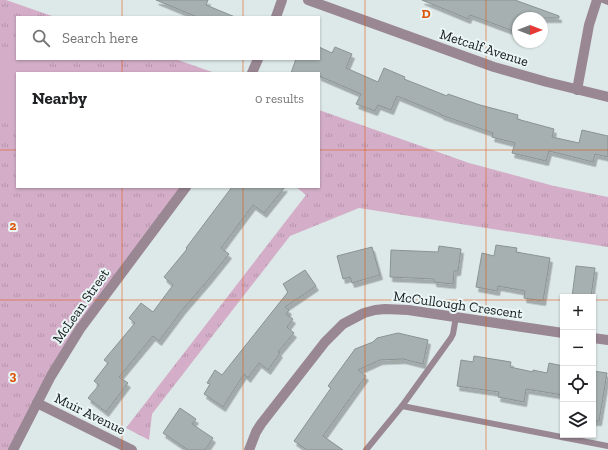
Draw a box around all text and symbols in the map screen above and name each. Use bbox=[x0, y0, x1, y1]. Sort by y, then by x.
text: D bbox=[421, 6, 431, 21]
north arrow bbox=[512, 12, 548, 48]
search box bbox=[16, 16, 320, 60]
street label: Metcalf Avenue bbox=[437, 26, 531, 70]
icon: search bbox=[30, 27, 52, 49]
text: Search here bbox=[62, 29, 138, 47]
text: Nearby bbox=[32, 88, 87, 108]
text: 0 results bbox=[255, 91, 304, 106]
text: 2 bbox=[10, 218, 17, 233]
street label: McLean Street bbox=[49, 265, 113, 347]
street label: McCullough Crescent bbox=[392, 288, 525, 323]
map controls bbox=[560, 294, 596, 438]
button: + bbox=[560, 294, 596, 330]
button: − bbox=[560, 330, 596, 366]
button: locate bbox=[560, 366, 596, 402]
text: 3 bbox=[10, 368, 17, 383]
street label: Muir Avenue bbox=[52, 390, 129, 439]
button: layers bbox=[560, 402, 596, 438]

